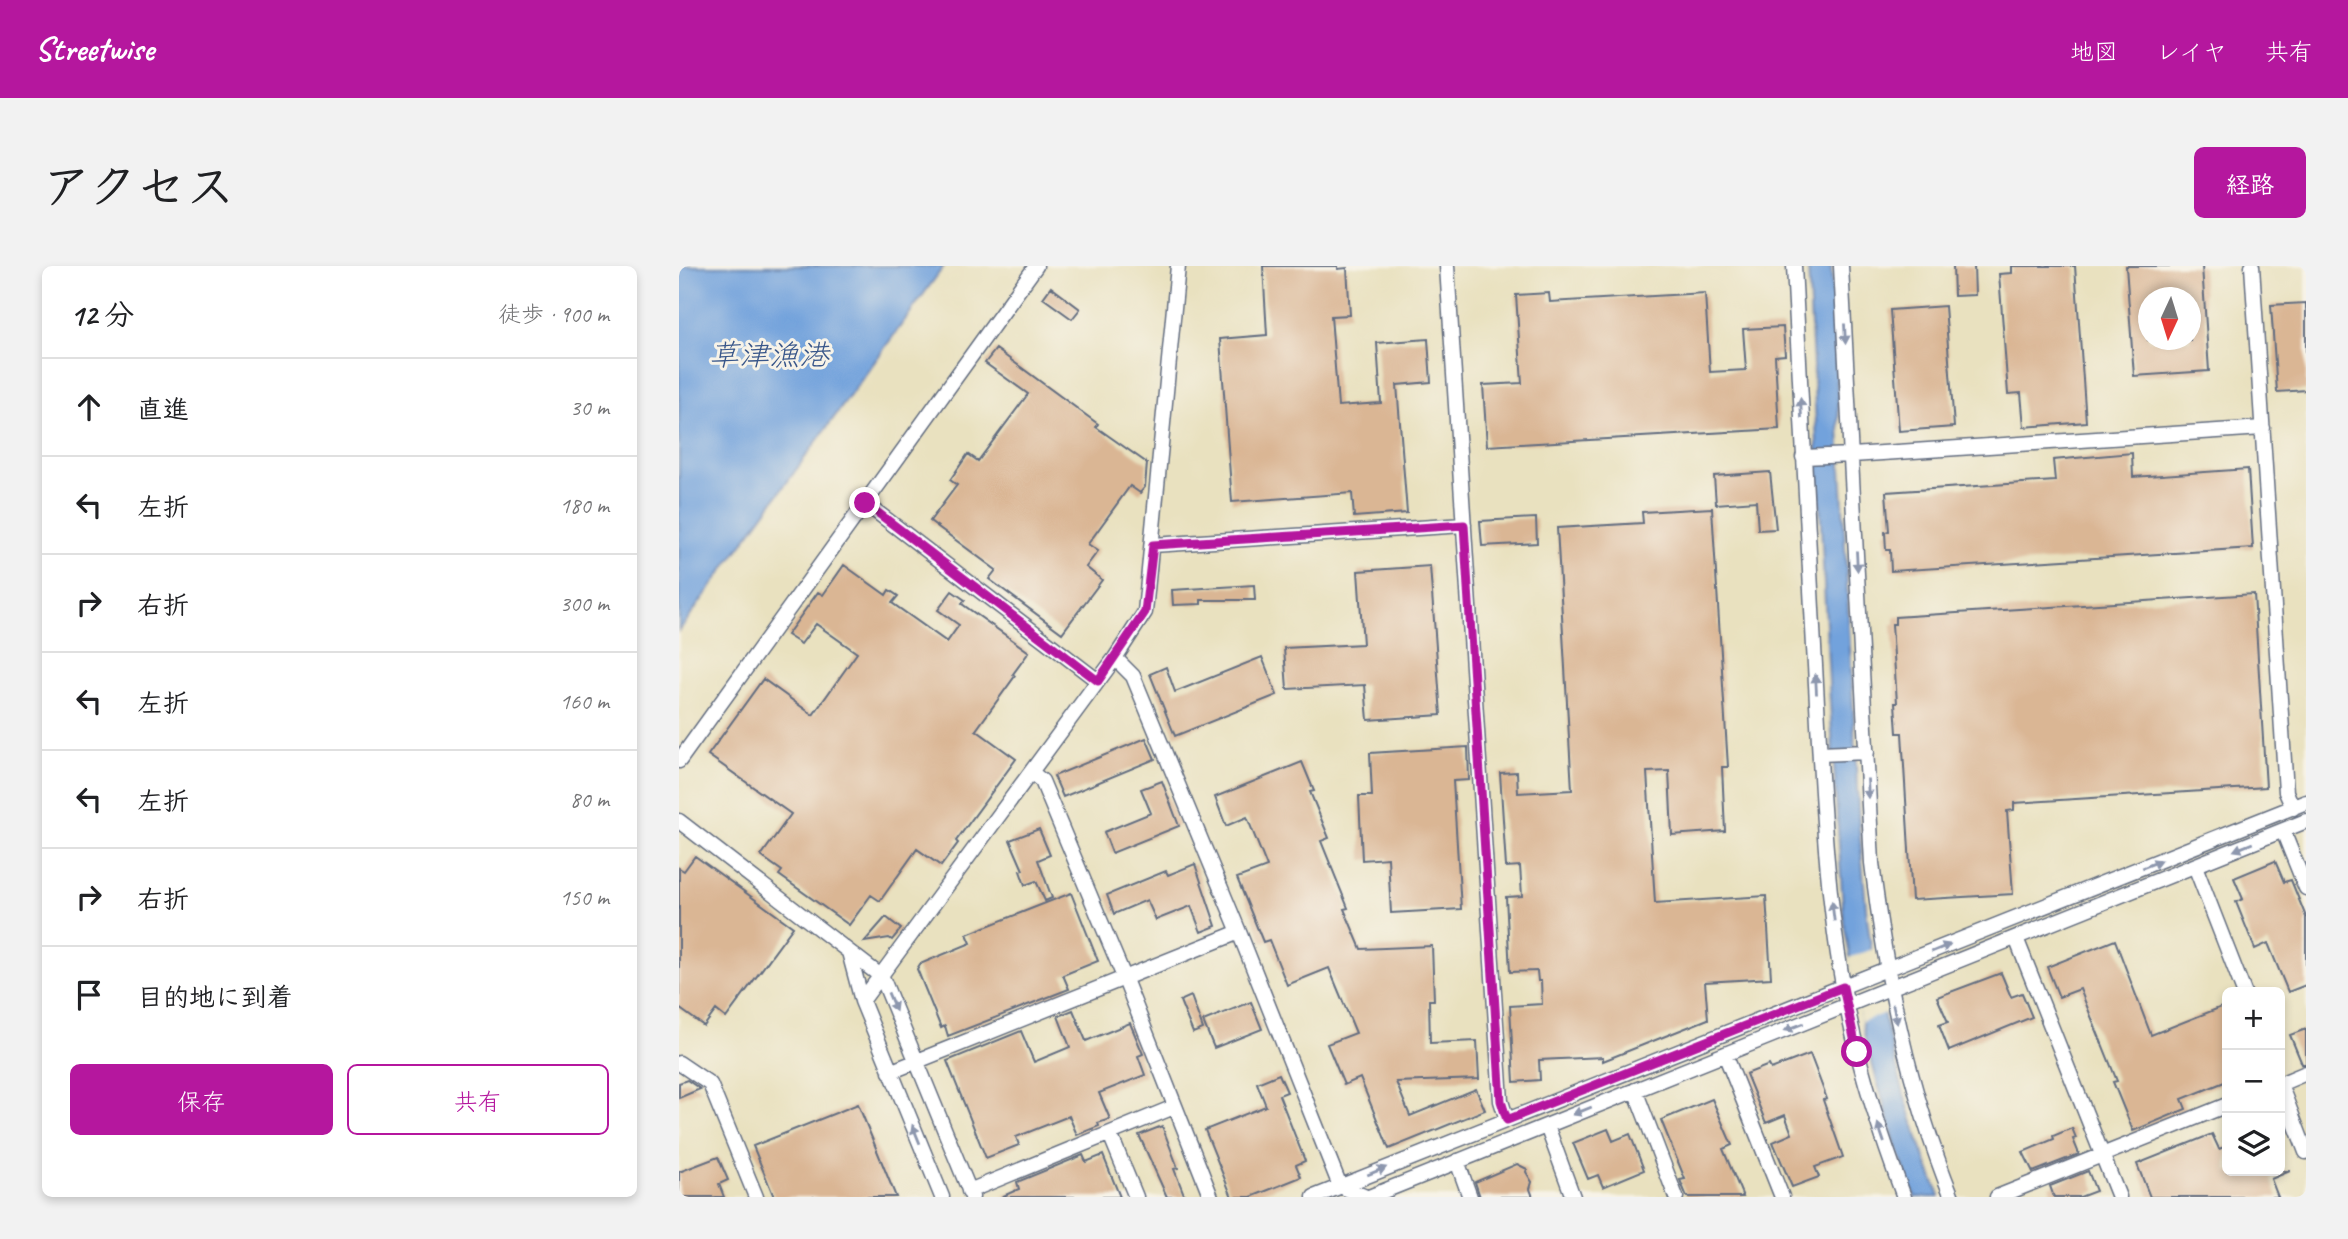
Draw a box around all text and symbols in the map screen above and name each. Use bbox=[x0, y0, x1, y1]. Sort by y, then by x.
text: Streetwise bbox=[35, 28, 154, 70]
text: 地図 bbox=[2070, 37, 2118, 67]
text: レイヤ bbox=[2156, 37, 2227, 67]
text: 共有 bbox=[2265, 37, 2313, 67]
button: 経路 bbox=[2194, 147, 2306, 218]
text: アクセス bbox=[42, 156, 235, 218]
north arrow bbox=[2138, 287, 2201, 350]
text: 12 分 bbox=[70, 296, 134, 334]
text: 徒歩 · 900 m bbox=[498, 300, 609, 329]
one-way arrow bbox=[1840, 323, 1851, 345]
water label: 草津漁港 bbox=[709, 336, 831, 374]
icon: ahead bbox=[70, 388, 108, 426]
text: 直進 bbox=[137, 393, 189, 426]
text: 30 m bbox=[570, 393, 609, 422]
one-way arrow bbox=[1795, 397, 1806, 419]
icon: left bbox=[70, 486, 108, 524]
route end bbox=[849, 487, 880, 518]
text: 左折 bbox=[137, 491, 189, 524]
text: 180 m bbox=[560, 491, 609, 520]
one-way arrow bbox=[1852, 551, 1863, 573]
icon: right bbox=[70, 584, 108, 622]
text: 右折 bbox=[137, 589, 189, 622]
text: 300 m bbox=[560, 589, 609, 618]
one-way arrow bbox=[1810, 673, 1821, 695]
icon: left bbox=[70, 682, 108, 720]
text: 左折 bbox=[137, 687, 189, 720]
text: 160 m bbox=[560, 687, 609, 716]
one-way arrow bbox=[1863, 778, 1874, 800]
icon: left bbox=[70, 780, 108, 818]
text: 左折 bbox=[137, 785, 189, 818]
text: 80 m bbox=[570, 785, 609, 814]
one-way arrow bbox=[2232, 841, 2253, 852]
one-way arrow bbox=[2142, 858, 2163, 869]
icon: right bbox=[70, 878, 108, 916]
text: 右折 bbox=[137, 883, 189, 916]
text: 150 m bbox=[560, 883, 609, 912]
one-way arrow bbox=[1827, 900, 1838, 922]
one-way arrow bbox=[1931, 943, 1952, 954]
icon: arrive bbox=[70, 976, 108, 1014]
text: 目的地に到着 bbox=[137, 981, 293, 1014]
map controls bbox=[2222, 987, 2285, 1176]
button: + bbox=[2222, 987, 2285, 1050]
one-way arrow bbox=[886, 992, 898, 1012]
one-way arrow bbox=[1890, 1003, 1901, 1025]
one-way arrow bbox=[1783, 1022, 1804, 1033]
route start bbox=[1841, 1036, 1872, 1067]
button: − bbox=[2222, 1050, 2285, 1113]
button: 保存 bbox=[70, 1064, 333, 1135]
button: 共有 bbox=[347, 1064, 609, 1135]
one-way arrow bbox=[1572, 1106, 1593, 1117]
button: layers bbox=[2222, 1113, 2285, 1176]
one-way arrow bbox=[1875, 1122, 1886, 1143]
one-way arrow bbox=[910, 1123, 921, 1144]
one-way arrow bbox=[1367, 1166, 1388, 1177]

